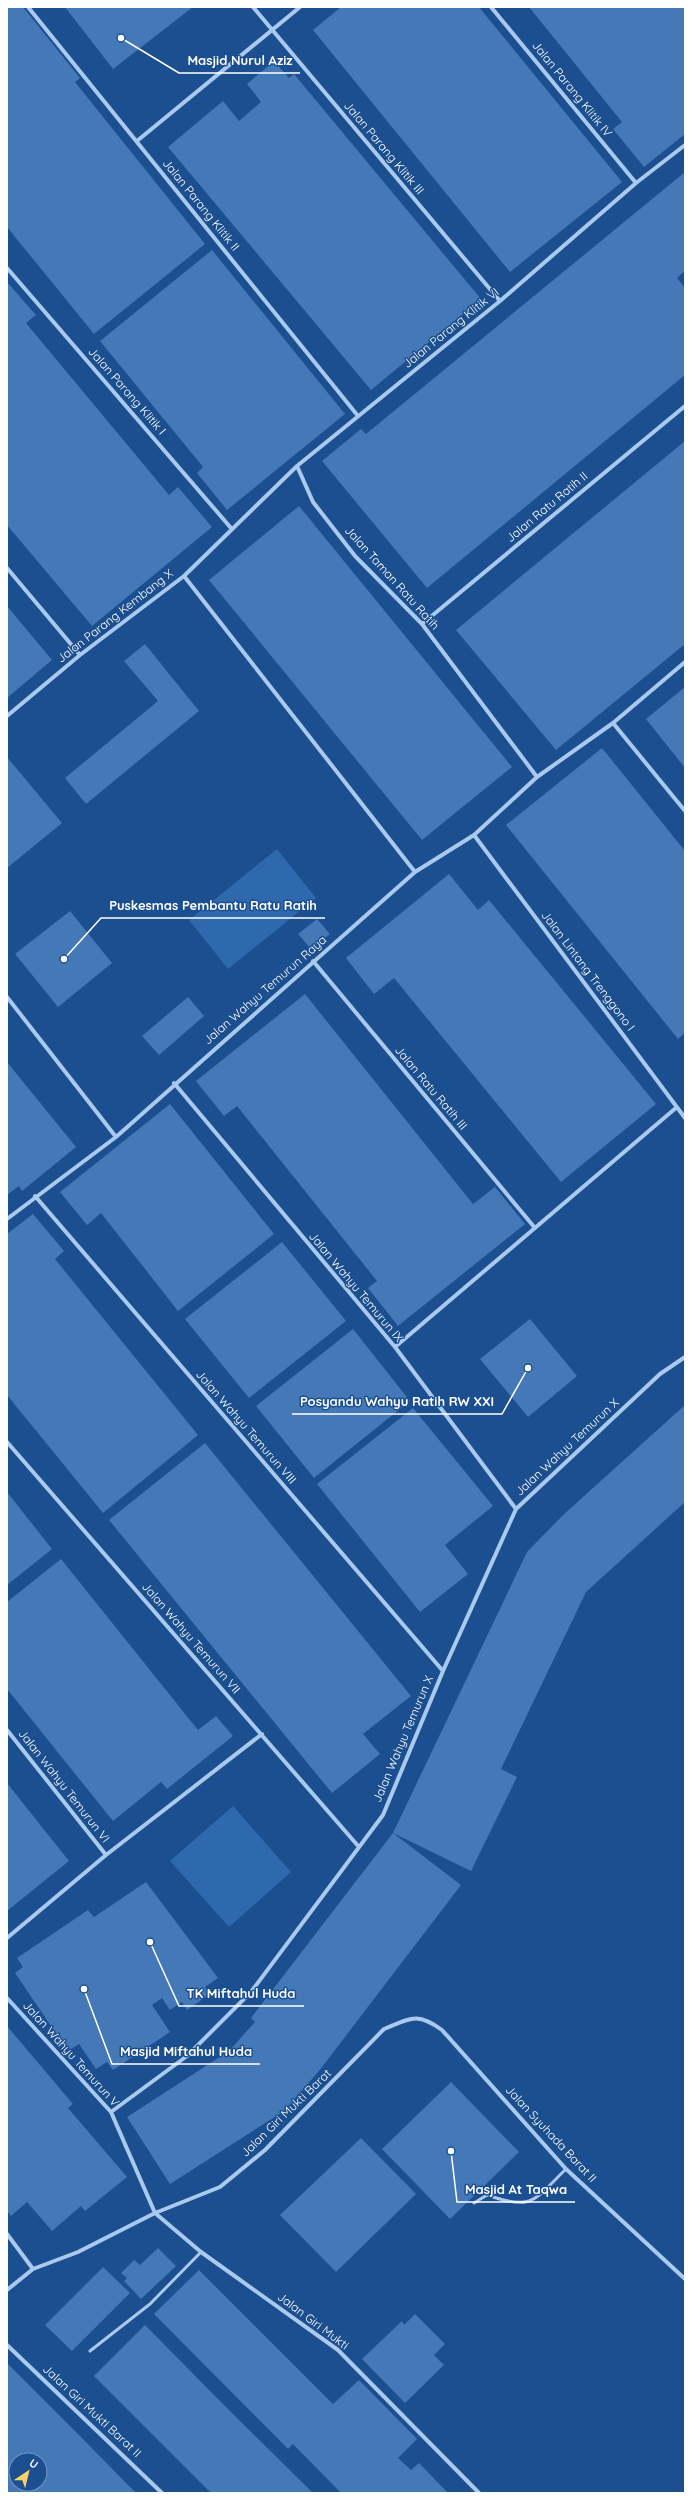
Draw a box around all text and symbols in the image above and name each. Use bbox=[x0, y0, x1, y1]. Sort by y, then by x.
street label: Jalan Parang Klitik IV bbox=[529, 38, 616, 140]
callout: Masjid Nurul Aziz bbox=[179, 48, 300, 73]
text: Masjid Nurul Aziz bbox=[187, 52, 293, 68]
street label: Jalan Parang Klitik III bbox=[341, 98, 428, 197]
street label: Jalan Parang Klitik II bbox=[160, 156, 243, 254]
street label: Jalan Parang Klitik VI bbox=[400, 284, 502, 371]
street label: Jalan Parang Klitik I bbox=[85, 344, 169, 437]
street label: Jalan Ratu Ratih II bbox=[503, 468, 591, 545]
street label: Jalan Taman Ratu Ratih bbox=[342, 523, 443, 633]
street label: Jalan Parang Kembang X bbox=[54, 566, 176, 666]
callout: Puskesmas Pembantu Ratu Ratih bbox=[101, 893, 325, 918]
text: Puskesmas Pembantu Ratu Ratih bbox=[109, 897, 317, 913]
street label: Jalan Lintang Trenggono I bbox=[538, 908, 638, 1034]
street label: Jalan Wahyu Temurun Raya bbox=[200, 932, 329, 1047]
street label: Jalan Ratu Ratih III bbox=[392, 1043, 471, 1133]
street label: Jalan Wahyu Temurun IX bbox=[306, 1229, 407, 1345]
street label: Jalan Wahyu Temurun VIII bbox=[193, 1367, 300, 1487]
callout: Posyandu Wahyu Ratih RW XXI bbox=[292, 1389, 502, 1414]
text: Posyandu Wahyu Ratih RW XXI bbox=[300, 1393, 494, 1409]
street label: Jalan Wahyu Temurun X bbox=[512, 1395, 622, 1499]
street label: Jalan Wahyu Temurun VII bbox=[139, 1579, 244, 1696]
street label: Jalan Wahyu Temurun X bbox=[369, 1673, 436, 1804]
street label: Jalan Wahyu Temurun VI bbox=[15, 1726, 113, 1845]
callout: TK Miftahul Huda bbox=[179, 1981, 304, 2006]
text: TK Miftahul Huda bbox=[187, 1985, 295, 2001]
street label: Jalan Wahyu Temurun V bbox=[20, 1998, 123, 2110]
callout: Masjid Miftahul Huda bbox=[112, 2039, 260, 2064]
text: Masjid Miftahul Huda bbox=[120, 2043, 252, 2059]
street label: Jalan Giri Mukti Barat bbox=[237, 2066, 334, 2160]
street label: Jalan Syuhada Barat II bbox=[503, 2082, 600, 2185]
callout: Masjid At Taqwa bbox=[457, 2177, 575, 2202]
text: Masjid At Taqwa bbox=[465, 2181, 567, 2197]
street label: Jalan Giri Mukti bbox=[275, 2289, 352, 2352]
street label: Jalan Giri Mukti Barat II bbox=[40, 2361, 145, 2460]
north arrow bbox=[8, 2452, 48, 2492]
text: U bbox=[27, 2456, 41, 2472]

